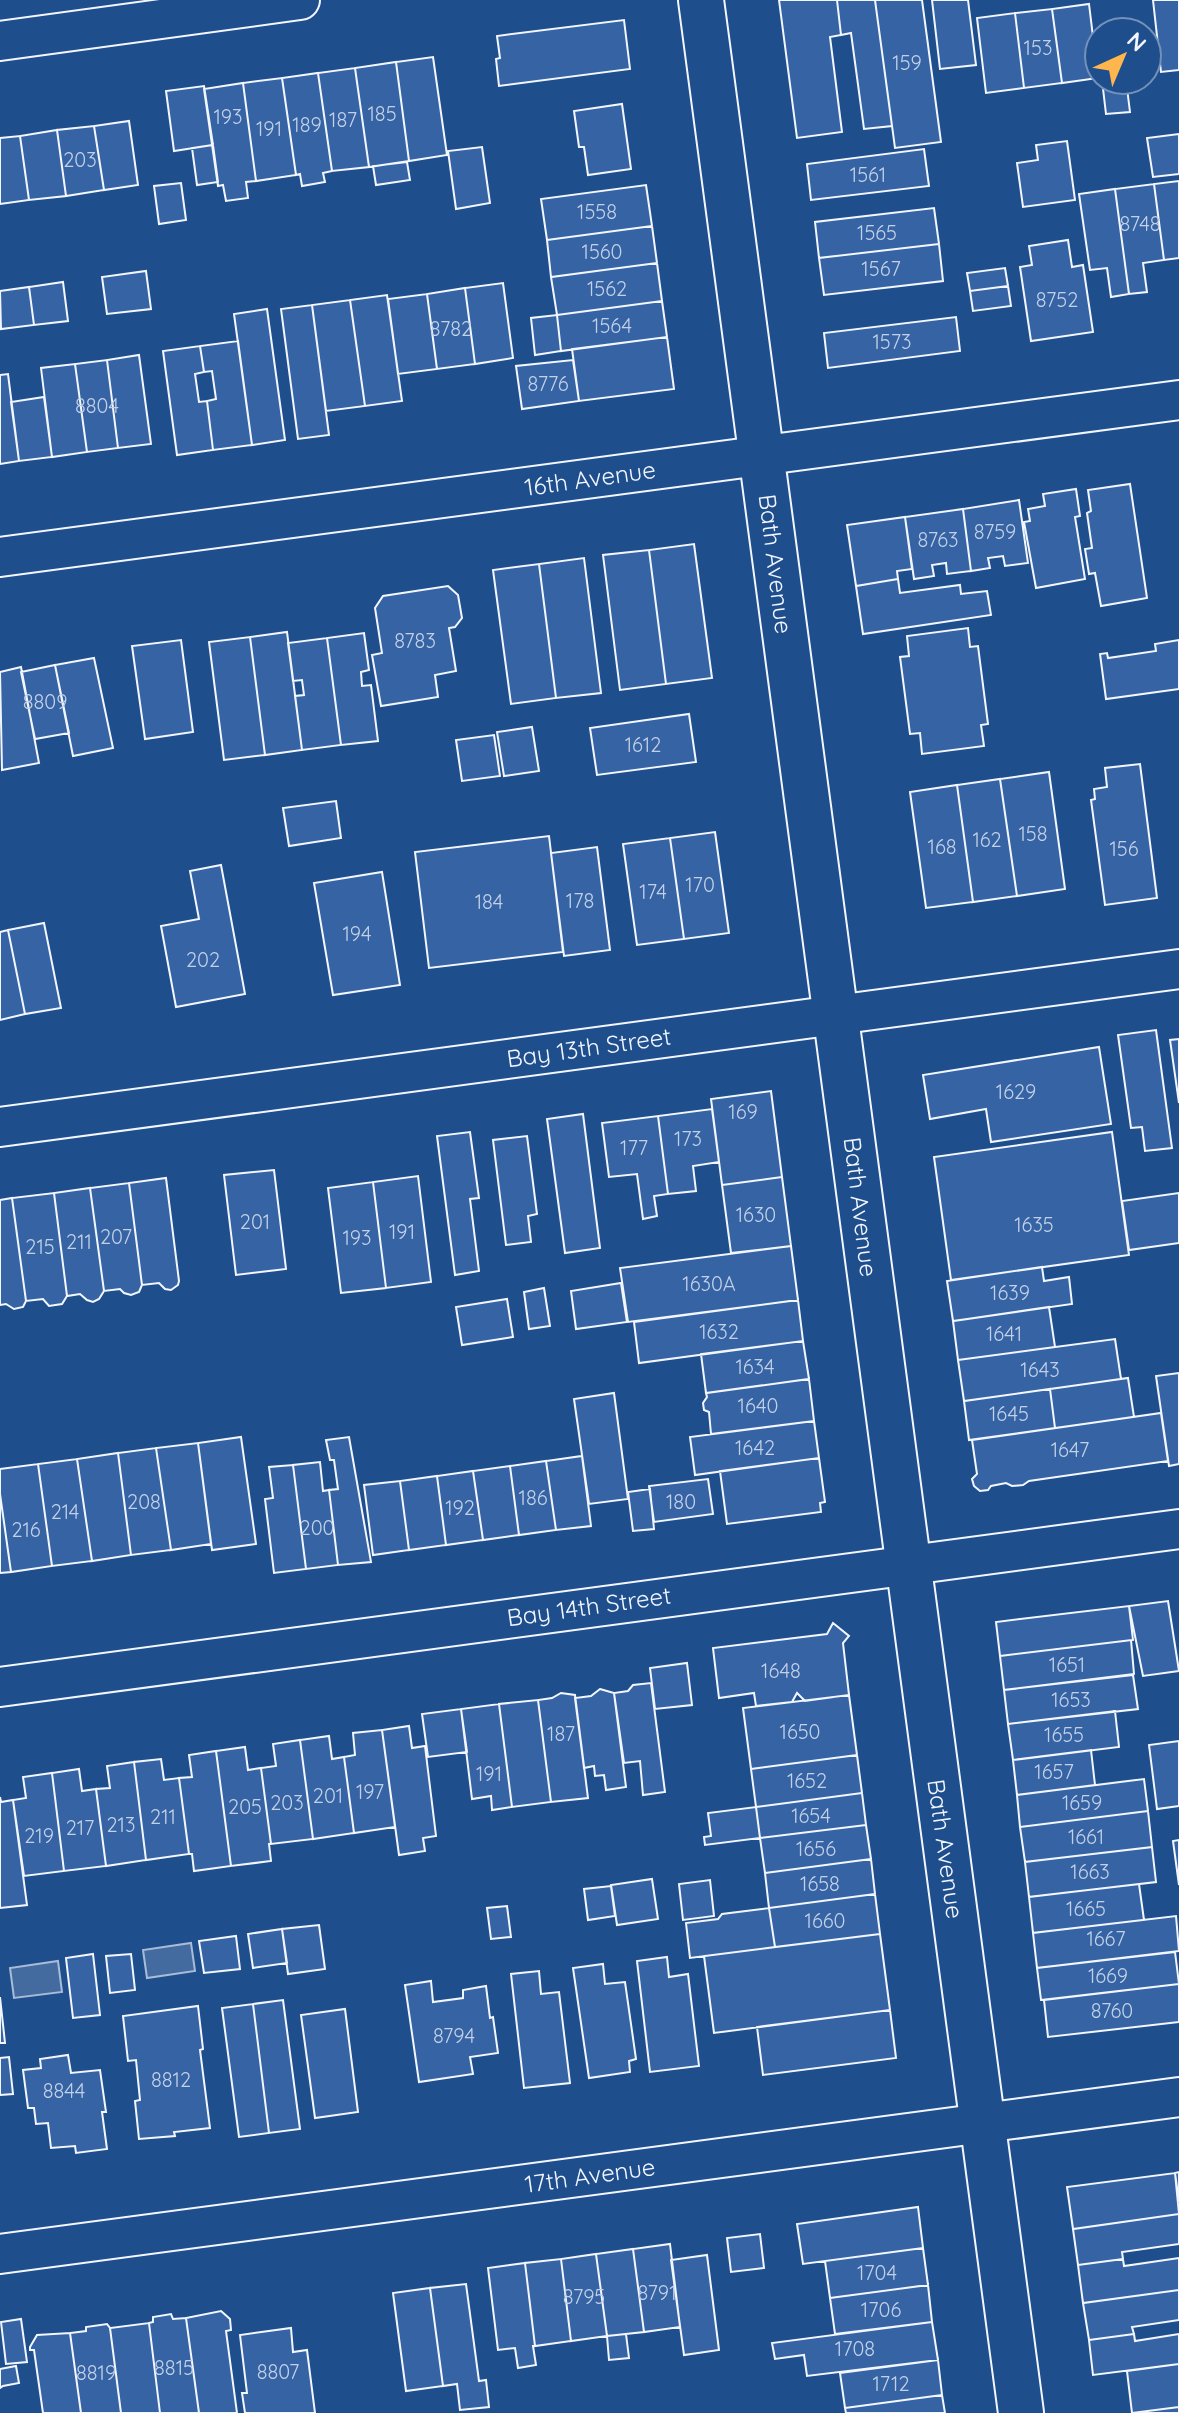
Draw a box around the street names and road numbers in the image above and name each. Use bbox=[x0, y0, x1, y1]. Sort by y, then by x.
street label: 16th Avenue bbox=[522, 454, 657, 502]
street label: Bath Avenue bbox=[753, 492, 799, 635]
street label: Bay 13th Street bbox=[505, 1021, 673, 1073]
street label: Bath Avenue bbox=[838, 1135, 884, 1278]
street label: Bay 14th Street bbox=[505, 1580, 673, 1632]
street label: Bath Avenue bbox=[921, 1777, 971, 1921]
street label: 17th Avenue bbox=[523, 2151, 657, 2199]

